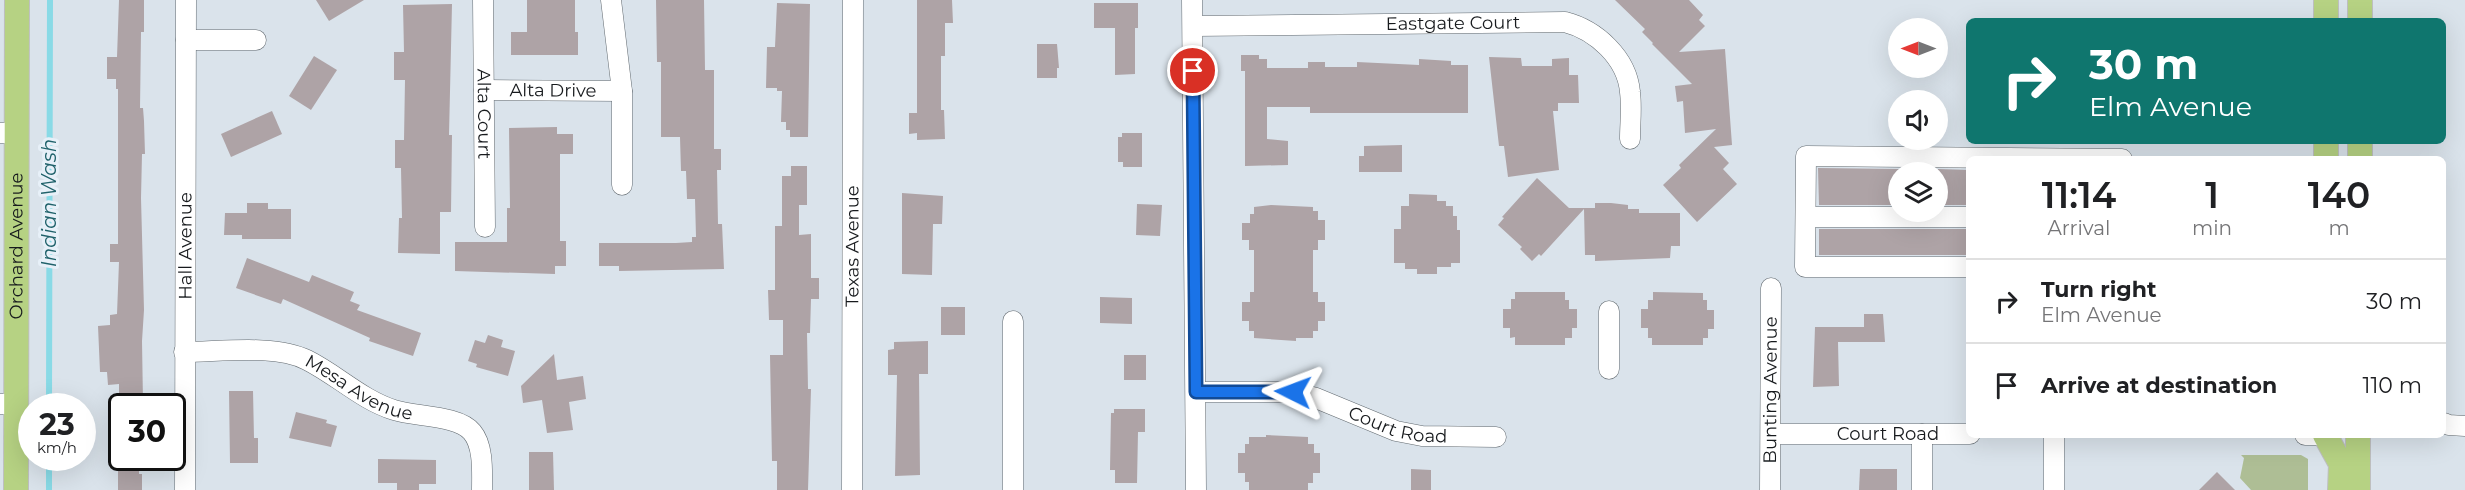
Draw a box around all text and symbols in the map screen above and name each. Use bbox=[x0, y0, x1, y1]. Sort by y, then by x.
street label: Eastgate Court bbox=[1386, 11, 1520, 35]
north arrow bbox=[1888, 18, 1948, 78]
map controls bbox=[1888, 18, 1948, 222]
text: 30 m bbox=[2089, 38, 2198, 90]
icon: right bbox=[1990, 42, 2068, 120]
pin bbox=[1167, 45, 1218, 96]
icon: arrive bbox=[1176, 54, 1209, 87]
street label: Alta Court bbox=[473, 69, 495, 159]
street label: Alta Drive bbox=[509, 79, 597, 102]
button: sound bbox=[1888, 90, 1948, 150]
text: Elm Avenue bbox=[2089, 90, 2252, 123]
water label: Indian Wash bbox=[37, 139, 61, 267]
button: layers bbox=[1888, 162, 1948, 222]
street label: Orchard Avenue bbox=[5, 172, 28, 319]
text: 11:14 bbox=[2042, 173, 2116, 217]
text: 1 bbox=[2205, 173, 2219, 217]
text: 140 bbox=[2308, 173, 2370, 217]
street label: Texas Avenue bbox=[841, 185, 864, 307]
street label: Hall Avenue bbox=[174, 192, 197, 300]
text: Arrival bbox=[2047, 216, 2111, 240]
text: min bbox=[2192, 216, 2232, 240]
text: m bbox=[2328, 216, 2350, 240]
text: Turn right bbox=[2041, 276, 2156, 303]
icon: right bbox=[1990, 285, 2023, 318]
text: 30 m bbox=[2366, 288, 2422, 315]
text: Elm Avenue bbox=[2041, 303, 2162, 327]
street label: Bunting Avenue bbox=[1759, 316, 1782, 464]
street label: Mesa Avenue bbox=[301, 350, 415, 425]
position arrow bbox=[1261, 360, 1325, 424]
icon: arrive bbox=[1990, 369, 2023, 402]
text: Arrive at destination bbox=[2041, 372, 2277, 399]
text: 110 m bbox=[2362, 372, 2422, 399]
speed limit sign: 30 bbox=[108, 393, 186, 471]
street label: Court Road bbox=[1345, 402, 1448, 447]
text: 23 bbox=[39, 406, 75, 443]
street label: Court Road bbox=[1837, 423, 1939, 445]
text: km/h bbox=[37, 438, 77, 457]

